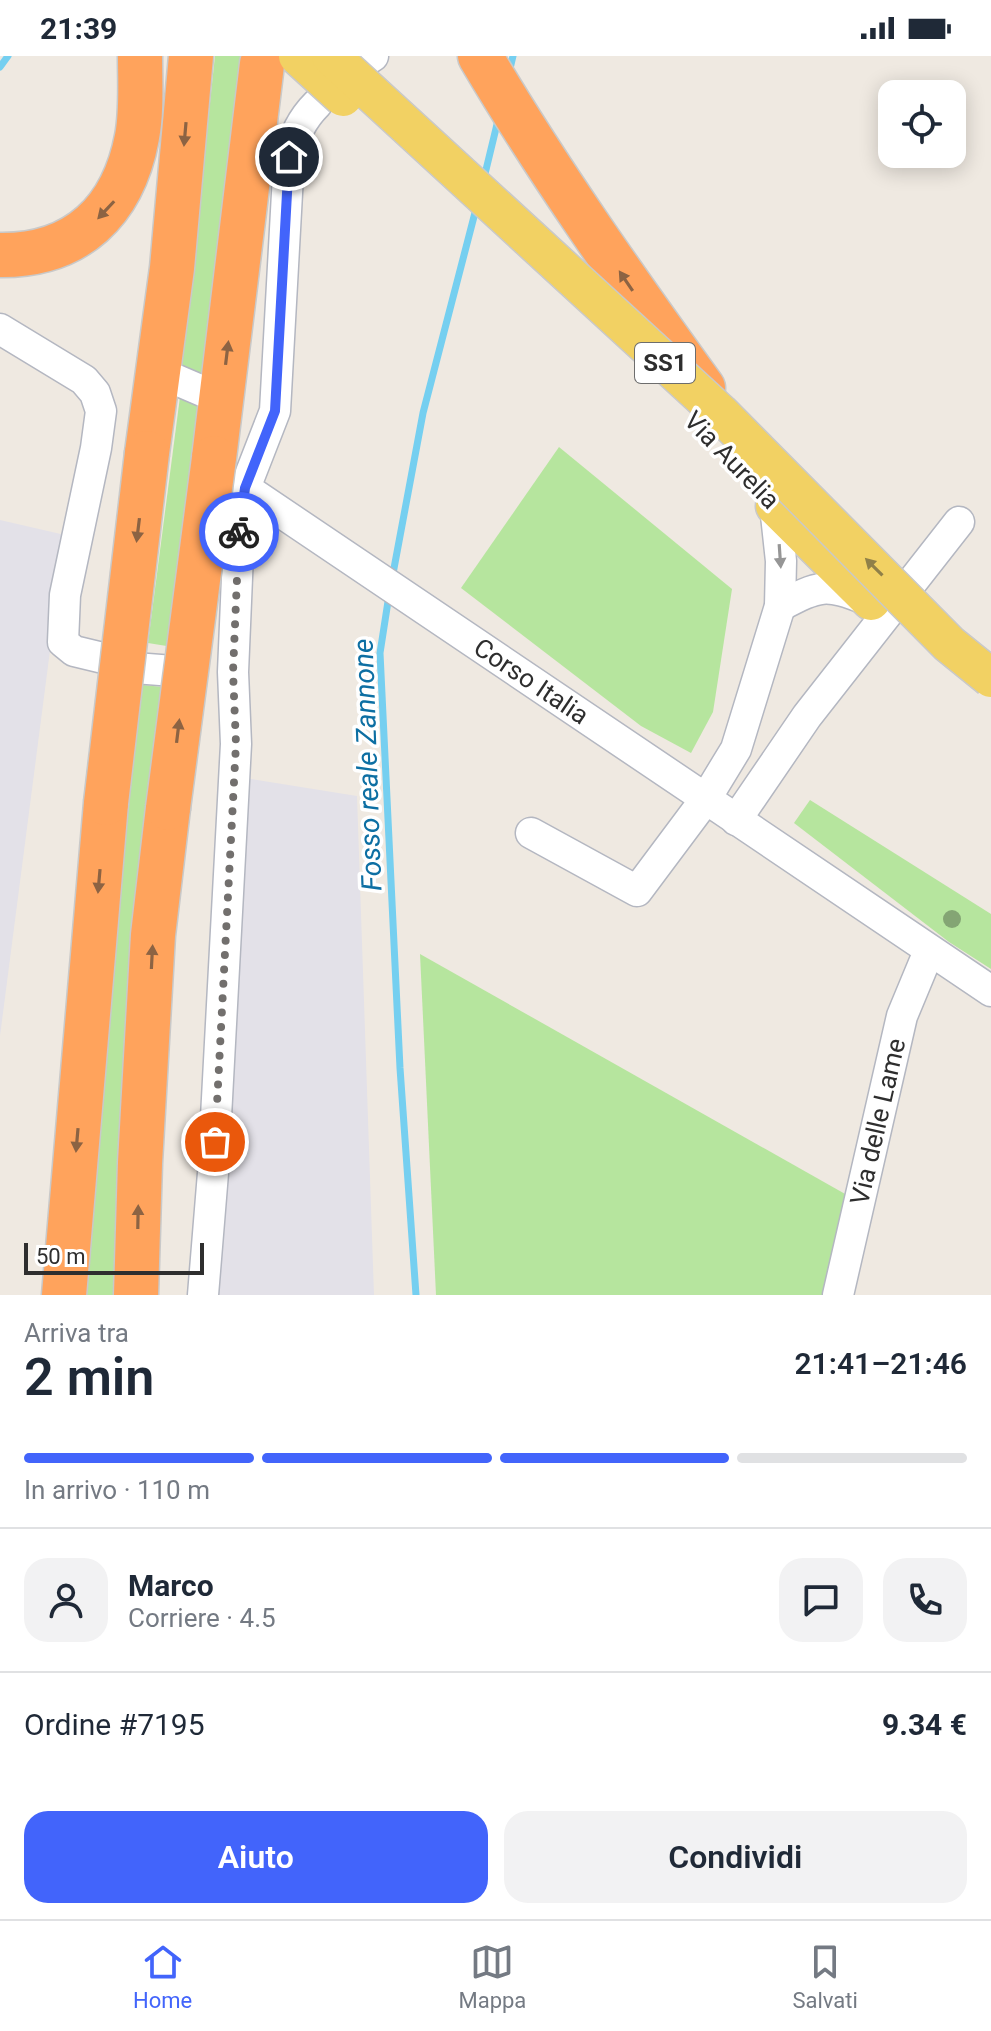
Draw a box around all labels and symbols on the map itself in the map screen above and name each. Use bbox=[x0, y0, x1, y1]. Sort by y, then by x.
one-way arrow bbox=[178, 122, 191, 147]
pin bbox=[255, 123, 323, 191]
one-way arrow bbox=[97, 200, 115, 219]
one-way arrow bbox=[619, 270, 634, 291]
one-way arrow bbox=[221, 340, 234, 365]
road number: SS1 bbox=[635, 343, 695, 383]
street label: Via Aurelia bbox=[678, 405, 786, 515]
courier bbox=[199, 492, 279, 572]
one-way arrow bbox=[131, 518, 144, 543]
one-way arrow bbox=[774, 544, 787, 569]
one-way arrow bbox=[865, 558, 883, 577]
street label: Corso Italia bbox=[468, 632, 594, 730]
water label: Fosso reale Zannone bbox=[347, 638, 388, 892]
one-way arrow bbox=[172, 718, 185, 743]
one-way arrow bbox=[92, 869, 105, 894]
one-way arrow bbox=[145, 944, 158, 969]
street label: Via delle Lame bbox=[844, 1035, 911, 1208]
pin bbox=[181, 1108, 249, 1176]
one-way arrow bbox=[71, 1128, 84, 1153]
one-way arrow bbox=[132, 1204, 145, 1229]
scale bar bbox=[24, 1239, 204, 1275]

